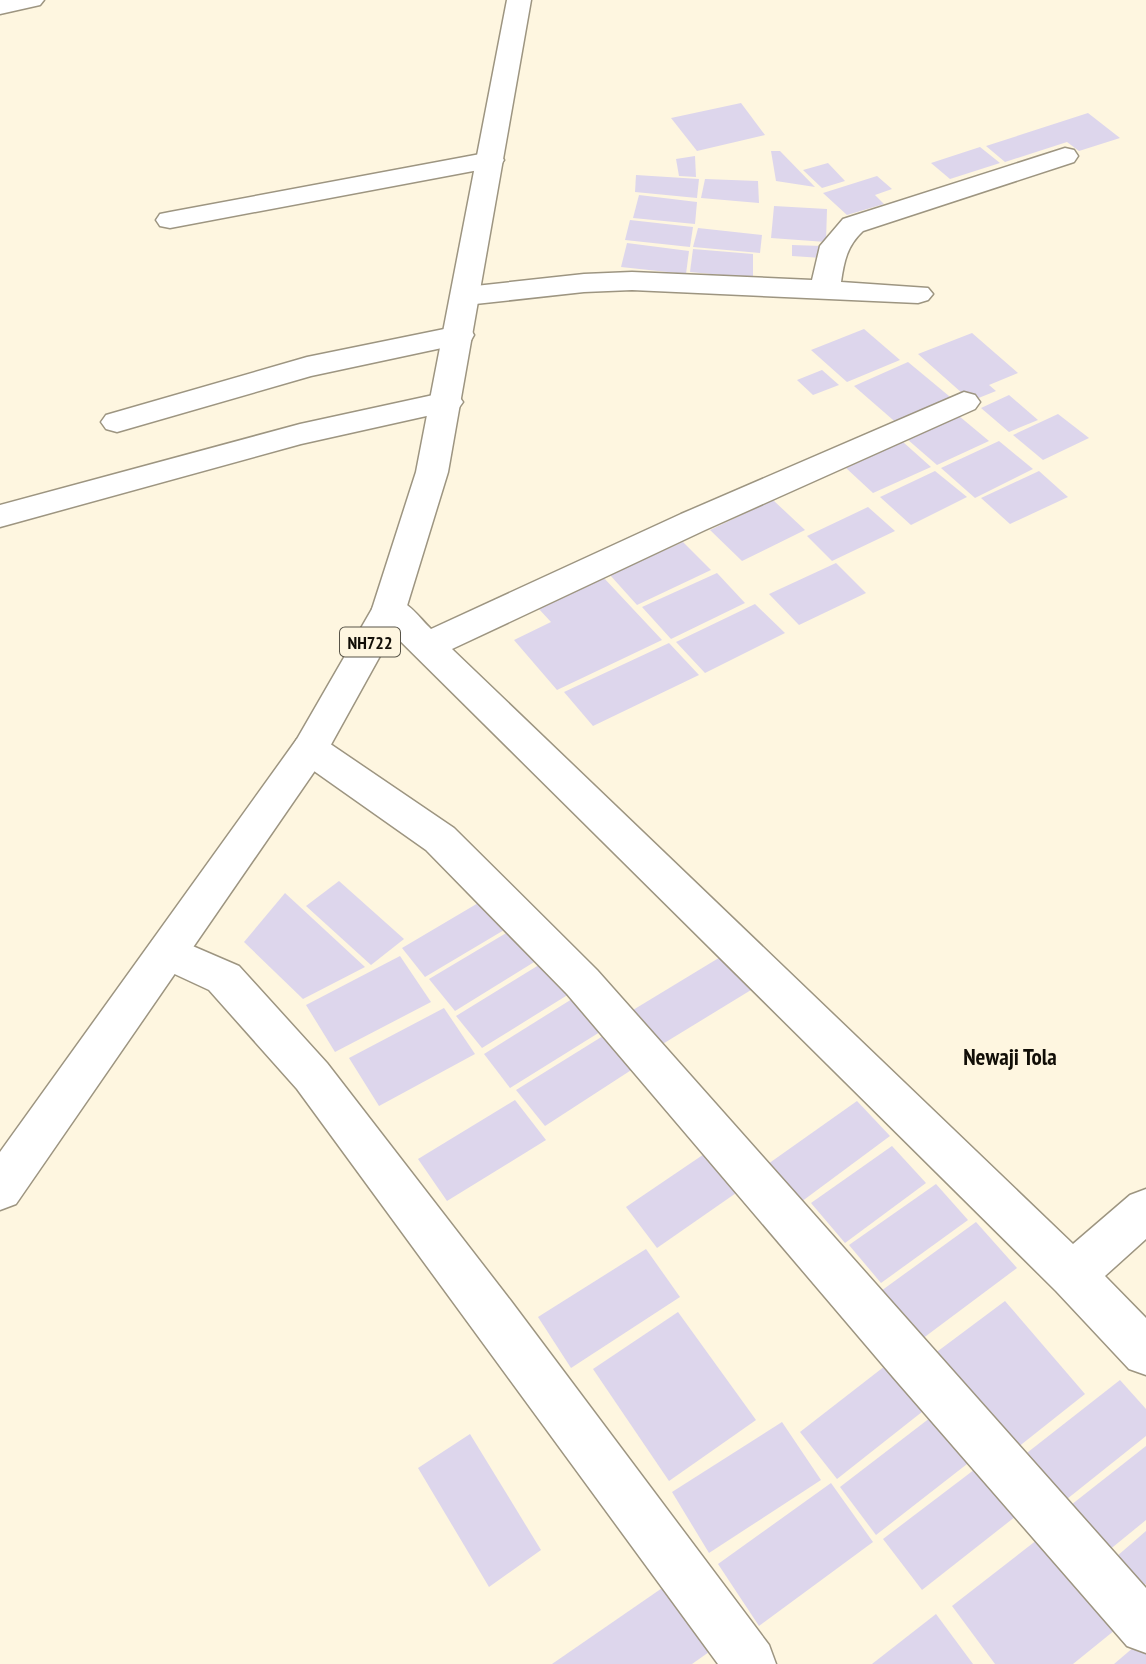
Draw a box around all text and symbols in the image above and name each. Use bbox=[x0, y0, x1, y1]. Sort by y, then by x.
road number: NH722 bbox=[340, 628, 400, 656]
district label: Newaji Tola bbox=[963, 1042, 1057, 1071]

